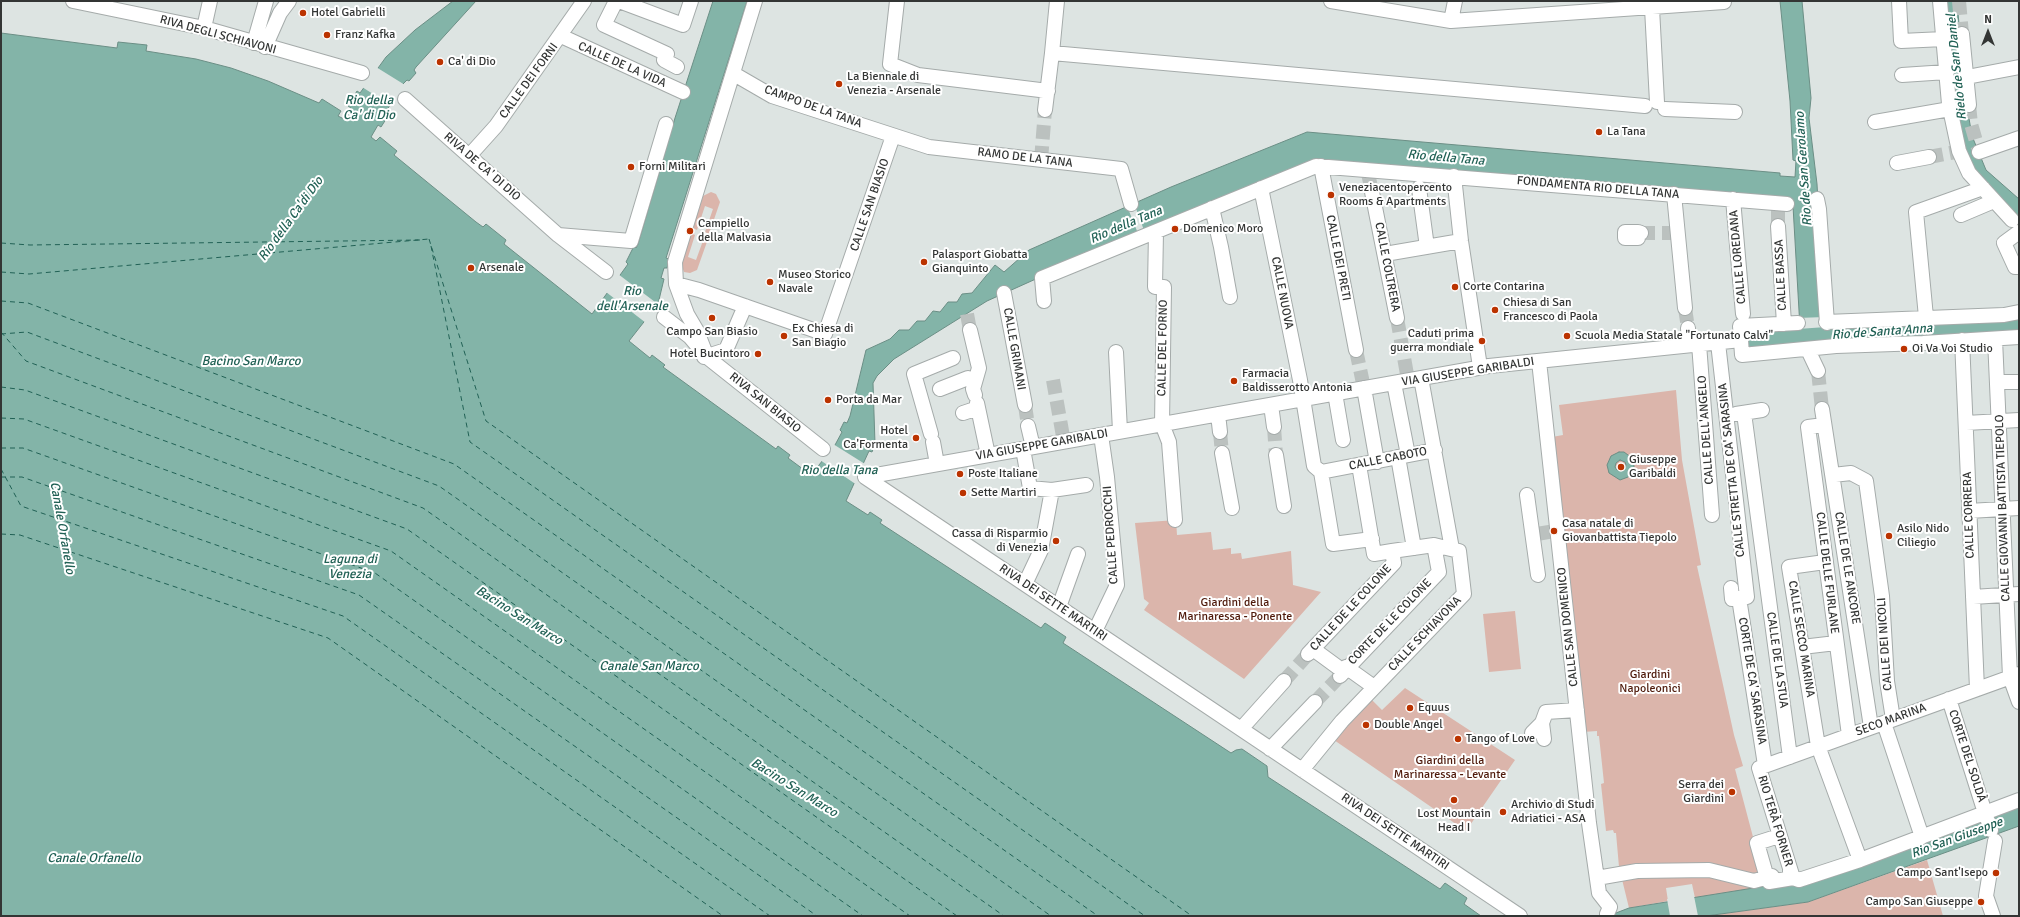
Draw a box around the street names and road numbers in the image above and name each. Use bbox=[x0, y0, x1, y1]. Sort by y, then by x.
street label: RIVA DEGLI SCHIAVONI bbox=[158, 13, 278, 57]
street label: CALLE DE LA VIDA bbox=[576, 39, 668, 91]
street label: CALLE DEI FORNI bbox=[497, 40, 561, 122]
street label: CAMPO DE LA TANA bbox=[762, 83, 864, 131]
street label: RIVA DE CA' DI DIO bbox=[441, 130, 523, 204]
street label: RAMO DE LA TANA bbox=[976, 145, 1074, 171]
street label: CALLE SAN BIASIO bbox=[847, 157, 893, 253]
street label: FONDAMENTA RIO DELLA TANA bbox=[1516, 174, 1680, 202]
street label: CALLE LOREDANA bbox=[1727, 209, 1749, 305]
street label: CALLE DEI PRETI bbox=[1323, 214, 1353, 302]
street label: CALLE COLTRERA bbox=[1371, 221, 1403, 313]
street label: CALLE BASSA bbox=[1772, 239, 1790, 311]
street label: CALLE NUOVA bbox=[1268, 255, 1296, 331]
street label: CALLE DEL FORNO bbox=[1155, 299, 1171, 397]
street label: CALLE GRIMANI bbox=[1000, 307, 1028, 391]
street label: VIA GIUSEPPE GARIBALDI bbox=[1401, 354, 1535, 390]
street label: RIVA SAN BIASIO bbox=[726, 370, 804, 436]
street label: CALLE DELL'ANGELO bbox=[1695, 375, 1717, 485]
street label: CALLE STRETTA DE CA' SARASINA bbox=[1716, 382, 1748, 558]
street label: CALLE GIOVANNI BATTISTA TIEPOLO bbox=[1993, 414, 2013, 602]
street label: VIA GIUSEPPE GARIBALDI bbox=[975, 426, 1109, 464]
street label: CALLE CABOTO bbox=[1348, 444, 1428, 474]
street label: CALLE CORRERA bbox=[1960, 471, 1978, 559]
street label: CALLE PEDROCCHI bbox=[1100, 485, 1122, 585]
street label: CALLE DELLE FURLANE bbox=[1812, 511, 1842, 635]
street label: CALLE DE LE ANCORE bbox=[1831, 511, 1863, 625]
street label: RIVA DEI SETTE MARTIRI bbox=[996, 562, 1110, 644]
street label: CALLE DE LE COLONE bbox=[1307, 562, 1395, 654]
street label: CALLE SAN DOMENICO bbox=[1555, 567, 1581, 687]
street label: CORTE DE LE COLONE bbox=[1345, 576, 1435, 668]
street label: CALLE SECCO MARINA bbox=[1785, 580, 1817, 698]
street label: CALLE SCHIAVONA bbox=[1386, 594, 1464, 674]
street label: CALLE DEI NICOLI bbox=[1875, 597, 1895, 691]
street label: CALLE DE LA STUA bbox=[1763, 611, 1791, 709]
street label: CORTE DE CA' SARASINA bbox=[1735, 616, 1769, 746]
street label: SECO MARINA bbox=[1854, 701, 1928, 739]
street label: CORTE DEL SOLDÀ bbox=[1945, 708, 1989, 804]
street label: RIO TERÀ FORNER bbox=[1754, 774, 1796, 868]
street label: RIVA DEI SETTE MARTIRI bbox=[1338, 791, 1452, 873]

